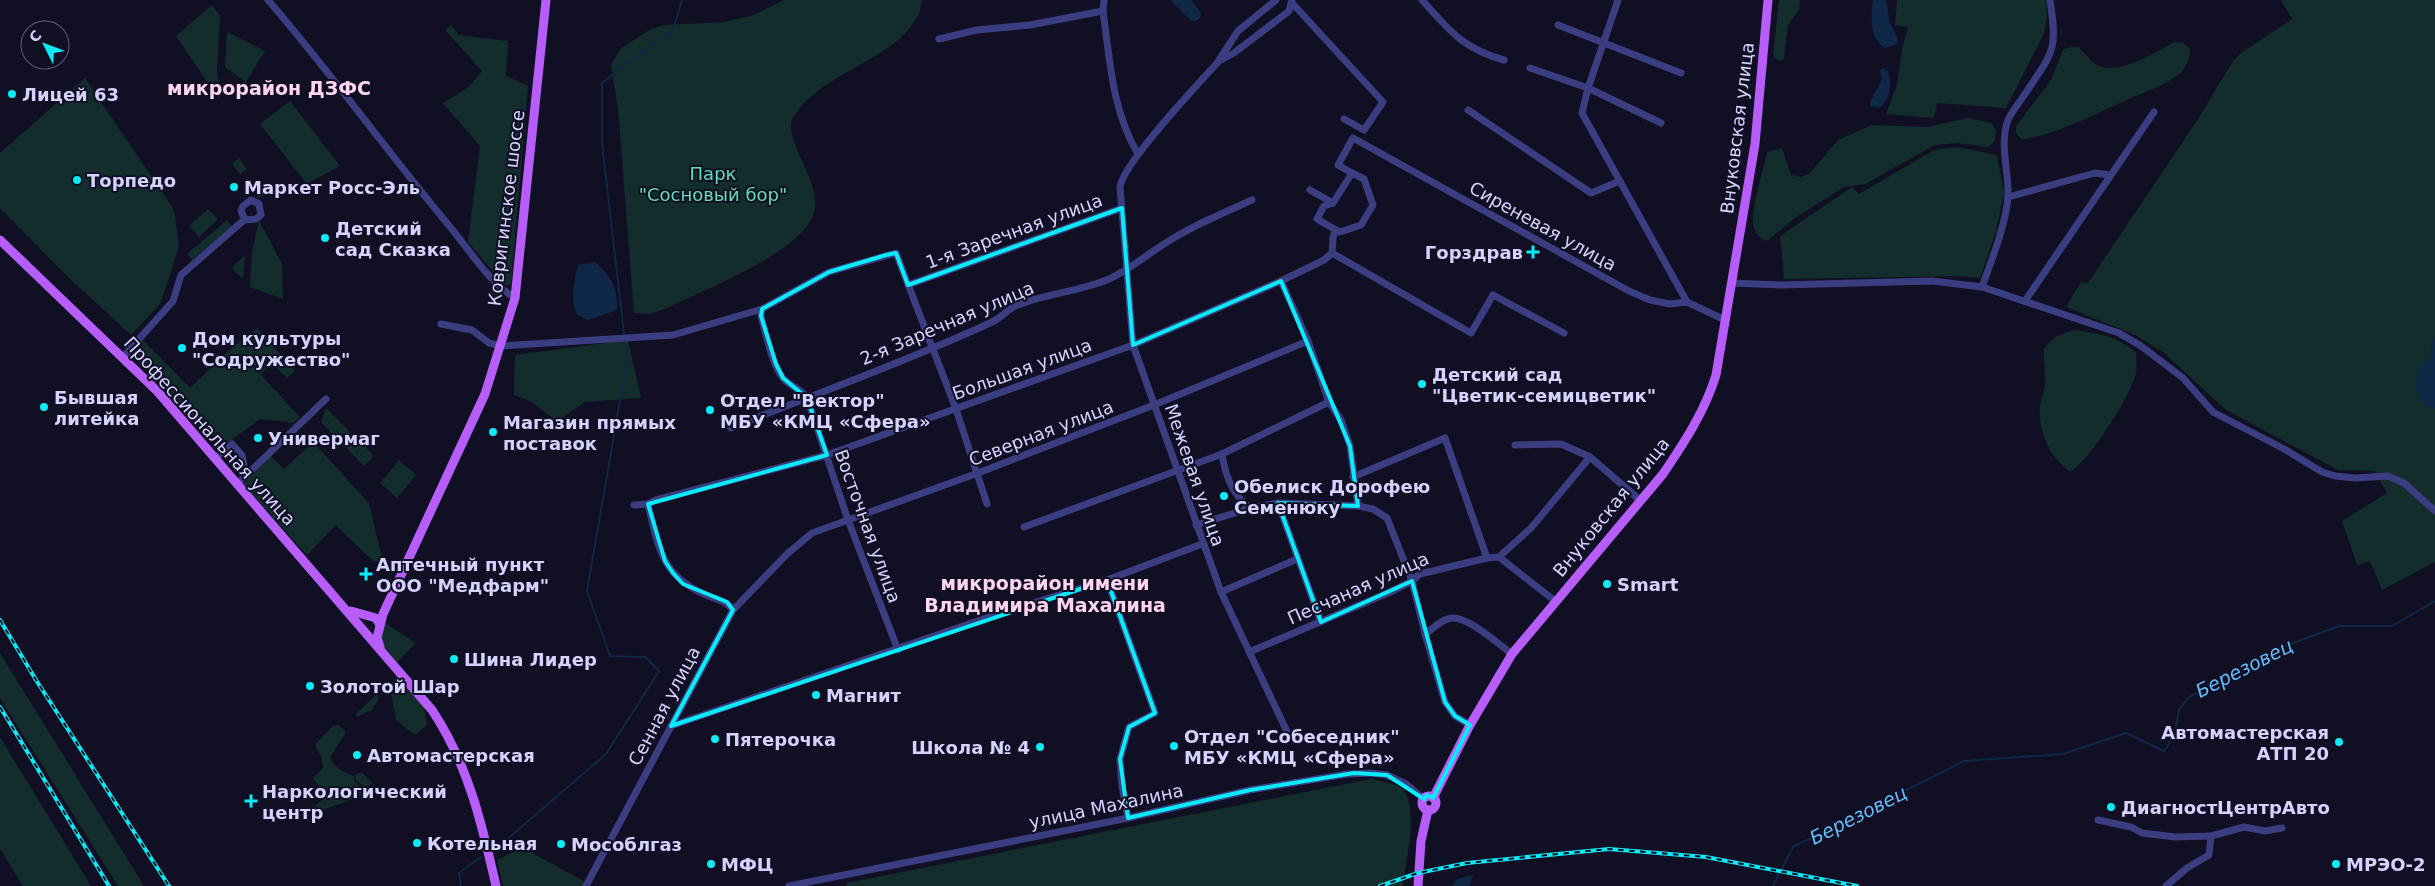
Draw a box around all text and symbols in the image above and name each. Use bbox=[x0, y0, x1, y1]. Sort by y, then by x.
north arrow bbox=[20, 20, 70, 70]
text: С bbox=[26, 27, 45, 45]
street label: Внуковская улица bbox=[1716, 41, 1758, 215]
district label: микрорайон ДЗФС bbox=[167, 77, 371, 99]
place label: Лицей 63 bbox=[22, 84, 119, 105]
marker: Лицей 63 bbox=[6, 88, 18, 100]
street label: Ковригинское шоссе bbox=[484, 109, 528, 307]
park label: Парк "Сосновый бор" bbox=[639, 163, 787, 205]
place label: Торпедо bbox=[87, 170, 176, 191]
marker: Торпедо bbox=[71, 174, 83, 186]
place label: Маркет Росс-Эль bbox=[244, 177, 420, 198]
street label: Сиреневая улица bbox=[1466, 177, 1620, 275]
marker: Маркет Росс-Эль bbox=[228, 181, 240, 193]
street label: 1-я Заречная улица bbox=[923, 189, 1105, 273]
place label: Детский сад Сказка bbox=[335, 218, 451, 260]
marker: Детский сад Сказка bbox=[319, 232, 331, 244]
place label: Горздрав bbox=[1425, 242, 1523, 263]
marker: Горздрав bbox=[1527, 246, 1539, 258]
street label: 2-я Заречная улица bbox=[857, 277, 1037, 369]
place label: Дом культуры "Содружество" bbox=[192, 328, 350, 370]
street label: Профессиональная улица bbox=[120, 332, 300, 530]
street label: Большая улица bbox=[949, 334, 1095, 404]
marker: Дом культуры "Содружество" bbox=[176, 342, 188, 354]
place label: Детский сад "Цветик-семицветик" bbox=[1432, 364, 1656, 406]
marker: Детский сад "Цветик-семицветик" bbox=[1416, 378, 1428, 390]
place label: Бывшая литейка bbox=[54, 387, 139, 429]
place label: Отдел "Вектор" МБУ «КМЦ «Сфера» bbox=[720, 390, 931, 432]
street label: Северная улица bbox=[966, 396, 1116, 470]
marker: Бывшая литейка bbox=[38, 401, 50, 413]
street label: Межевая улица bbox=[1161, 401, 1229, 549]
marker: Отдел "Вектор" МБУ «КМЦ «Сфера» bbox=[704, 404, 716, 416]
place label: Магазин прямых поставок bbox=[503, 412, 676, 454]
marker: Магазин прямых поставок bbox=[487, 426, 499, 438]
place label: Универмаг bbox=[268, 428, 380, 449]
marker: Универмаг bbox=[252, 432, 264, 444]
street label: Внуковская улица bbox=[1548, 433, 1674, 581]
street label: Восточная улица bbox=[830, 446, 906, 606]
place label: Обелиск Дорофею Семенюку bbox=[1234, 476, 1430, 518]
marker: Обелиск Дорофею Семенюку bbox=[1218, 490, 1230, 502]
street label: Песчаная улица bbox=[1284, 547, 1432, 629]
place label: Аптечный пункт ООО "Медфарм" bbox=[376, 554, 549, 596]
marker: Аптечный пункт ООО "Медфарм" bbox=[360, 568, 372, 580]
district label: микрорайон имени Владимира Махалина bbox=[924, 572, 1166, 616]
place label: Smart bbox=[1617, 574, 1679, 595]
marker: Smart bbox=[1601, 578, 1613, 590]
water label: Березовец bbox=[2192, 634, 2296, 702]
street label: Сенная улица bbox=[624, 643, 704, 769]
place label: Шина Лидер bbox=[464, 649, 597, 670]
marker: Шина Лидер bbox=[448, 653, 460, 665]
place label: Золотой Шар bbox=[320, 676, 460, 697]
marker: Золотой Шар bbox=[304, 680, 316, 692]
place label: Магнит bbox=[826, 685, 902, 706]
marker: Магнит bbox=[810, 689, 822, 701]
place label: Автомастерская АТП 20 bbox=[2161, 722, 2329, 764]
place label: Отдел "Собеседник" МБУ «КМЦ «Сфера» bbox=[1184, 726, 1400, 768]
place label: Пятерочка bbox=[725, 729, 836, 750]
marker: Пятерочка bbox=[709, 733, 721, 745]
marker: Автомастерская АТП 20 bbox=[2333, 736, 2345, 748]
place label: Школа № 4 bbox=[911, 737, 1030, 758]
marker: Отдел "Собеседник" МБУ «КМЦ «Сфера» bbox=[1168, 740, 1180, 752]
marker: Школа № 4 bbox=[1034, 741, 1046, 753]
place label: Автомастерская bbox=[367, 745, 535, 766]
marker: Автомастерская bbox=[351, 749, 363, 761]
street label: улица Махалина bbox=[1027, 779, 1185, 833]
place label: Наркологический центр bbox=[262, 781, 447, 823]
water label: Березовец bbox=[1806, 781, 1910, 849]
marker: Наркологический центр bbox=[244, 794, 258, 808]
place label: ДиагностЦентрАвто bbox=[2121, 797, 2330, 818]
marker: ДиагностЦентрАвто bbox=[2105, 801, 2117, 813]
place label: Котельная bbox=[427, 833, 537, 854]
place label: Мособлгаз bbox=[571, 834, 682, 855]
marker: Котельная bbox=[411, 837, 423, 849]
marker: Мособлгаз bbox=[555, 838, 567, 850]
place label: МФЦ bbox=[721, 854, 773, 875]
place label: МРЭО-2 bbox=[2346, 854, 2426, 875]
marker: МФЦ bbox=[705, 858, 717, 870]
marker: МРЭО-2 bbox=[2330, 858, 2342, 870]

